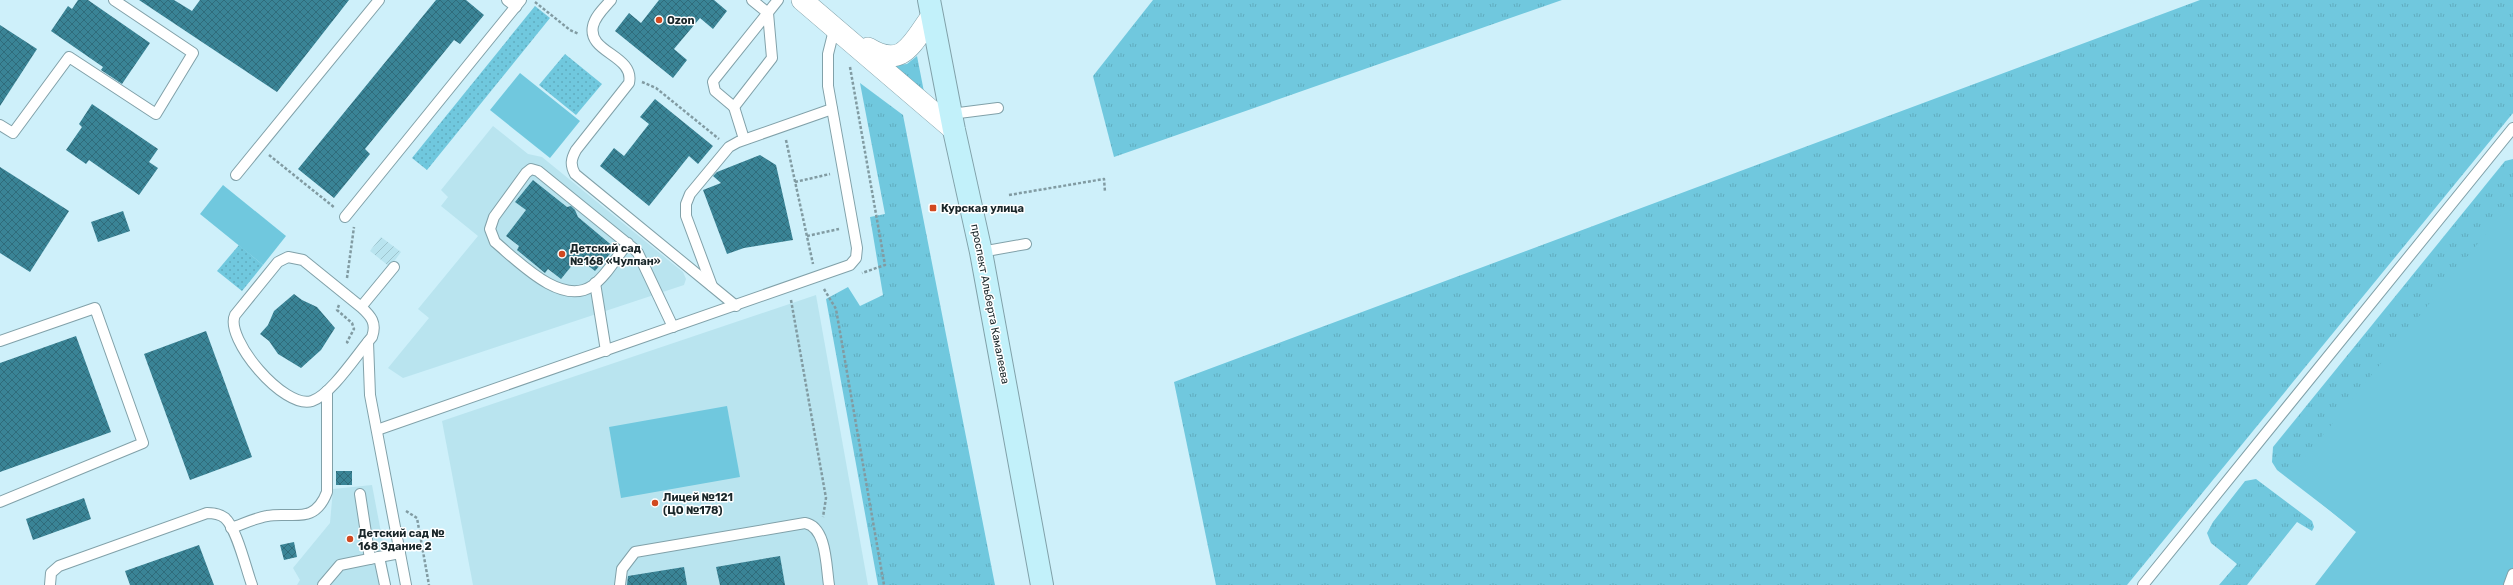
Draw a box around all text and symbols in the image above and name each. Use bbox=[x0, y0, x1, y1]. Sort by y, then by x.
place label: Ozon bbox=[667, 14, 695, 27]
marker: Ozon bbox=[654, 15, 664, 25]
place label: Курская улица bbox=[941, 202, 1024, 215]
marker: Курская улица bbox=[928, 203, 938, 213]
street label: проспект Альберта Камалеева bbox=[968, 223, 1012, 385]
place label: Детский сад №168 «Чулпан» bbox=[570, 242, 661, 268]
marker: Детский сад №168 «Чулпан» bbox=[557, 249, 567, 259]
place label: Лицей №121 (ЦО №178) bbox=[663, 491, 733, 517]
marker: Лицей №121 (ЦО №178) bbox=[650, 498, 660, 508]
place label: Детский сад № 168 Здание 2 bbox=[358, 527, 445, 553]
marker: Детский сад № 168 Здание 2 bbox=[345, 534, 355, 544]

